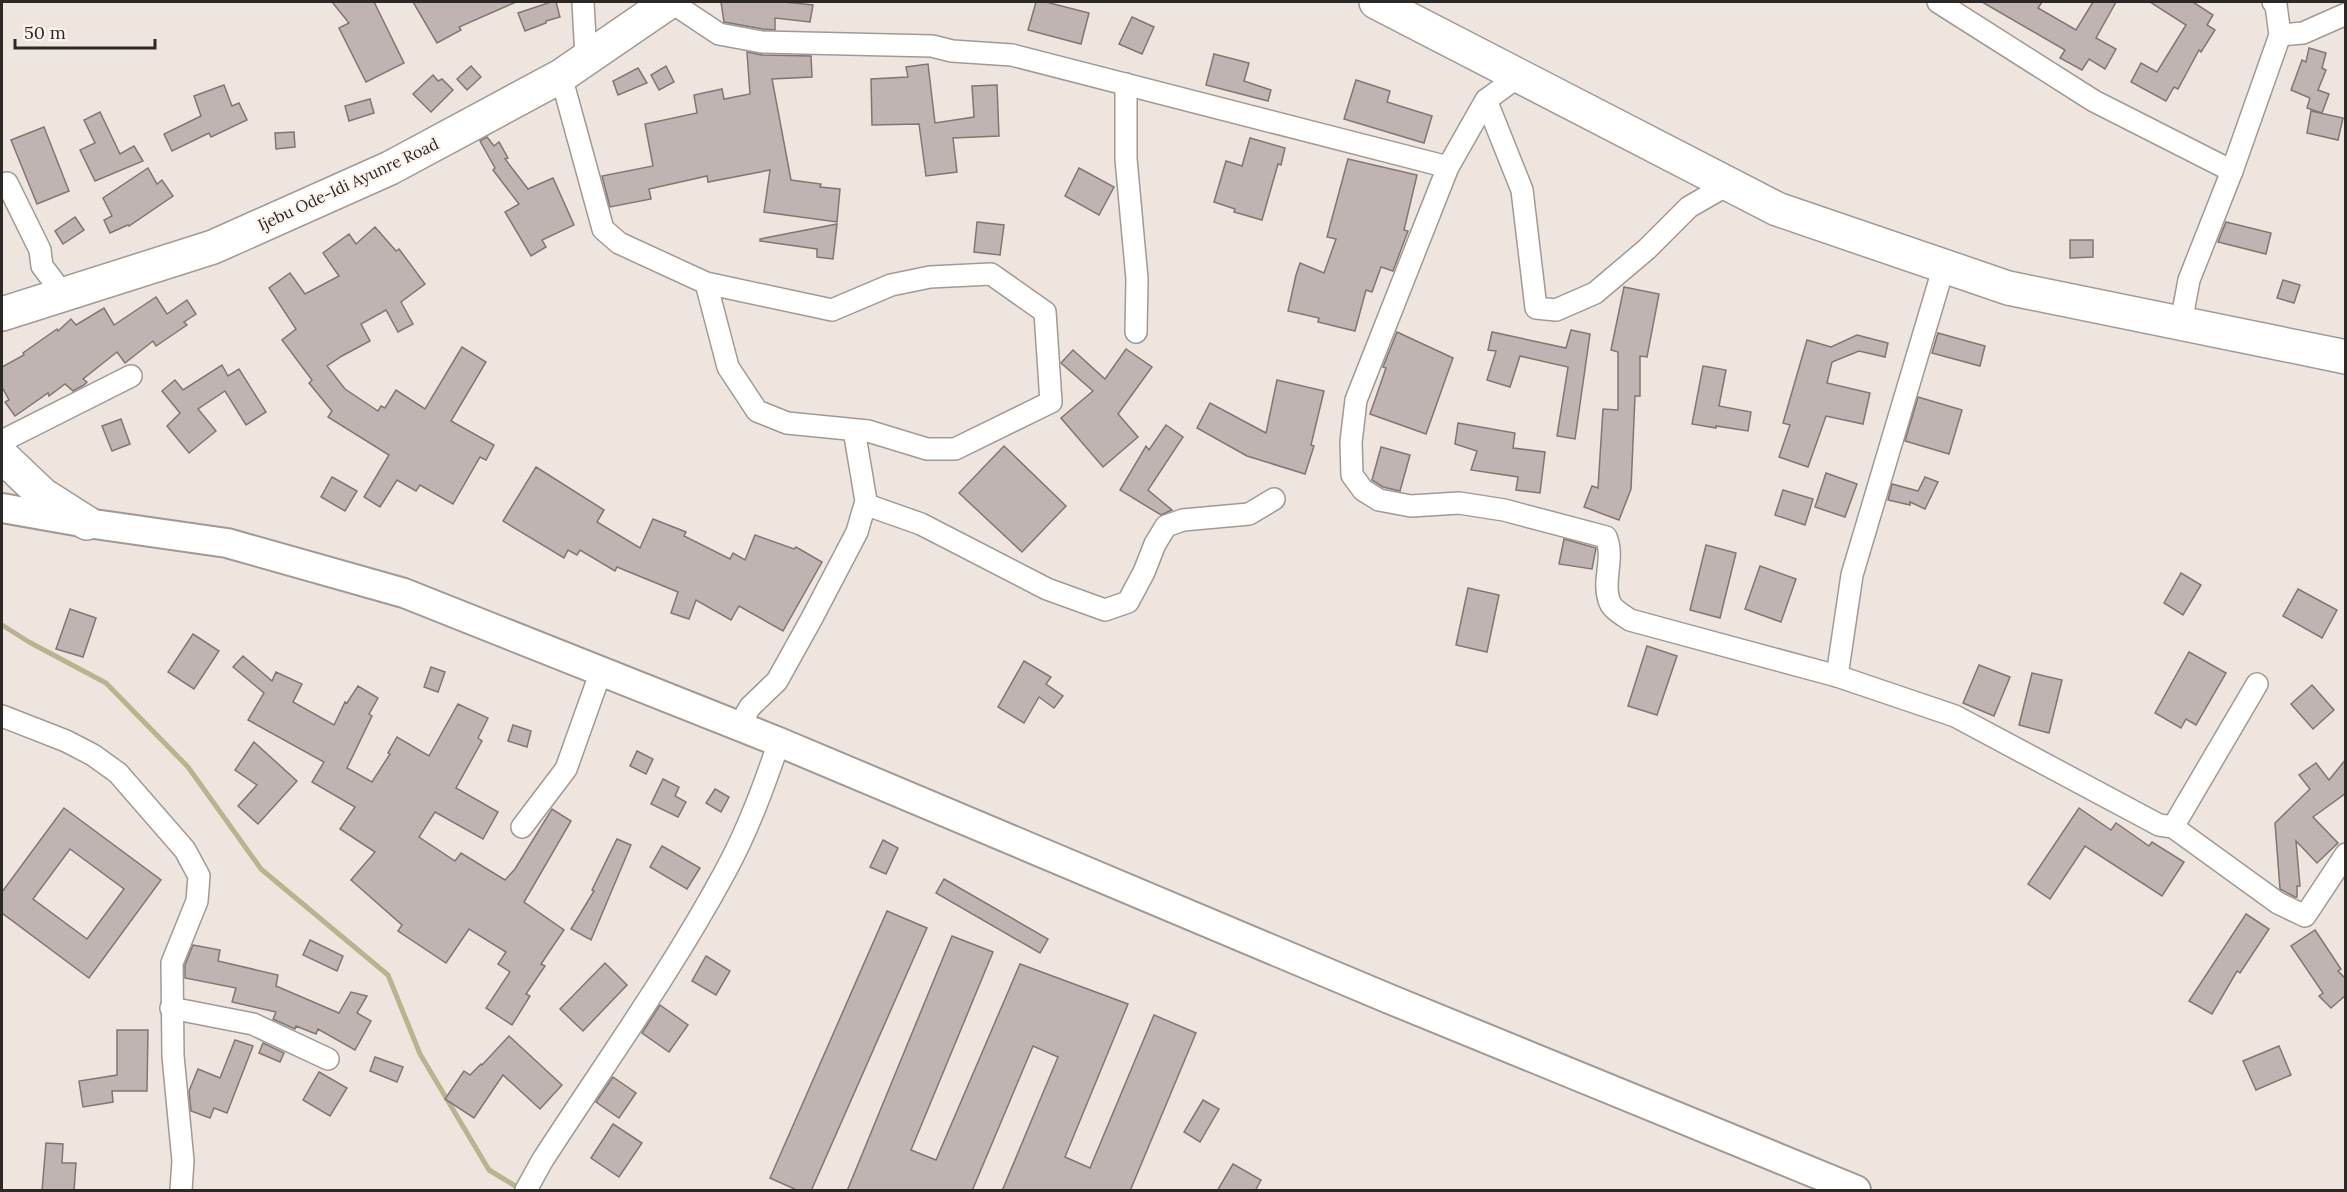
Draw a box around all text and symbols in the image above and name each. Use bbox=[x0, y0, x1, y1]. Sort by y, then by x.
scale bar bbox=[15, 12, 154, 50]
text: 50 m bbox=[24, 21, 66, 44]
street label: Ijebu Ode-Idi Ayunre Road bbox=[254, 133, 442, 235]

